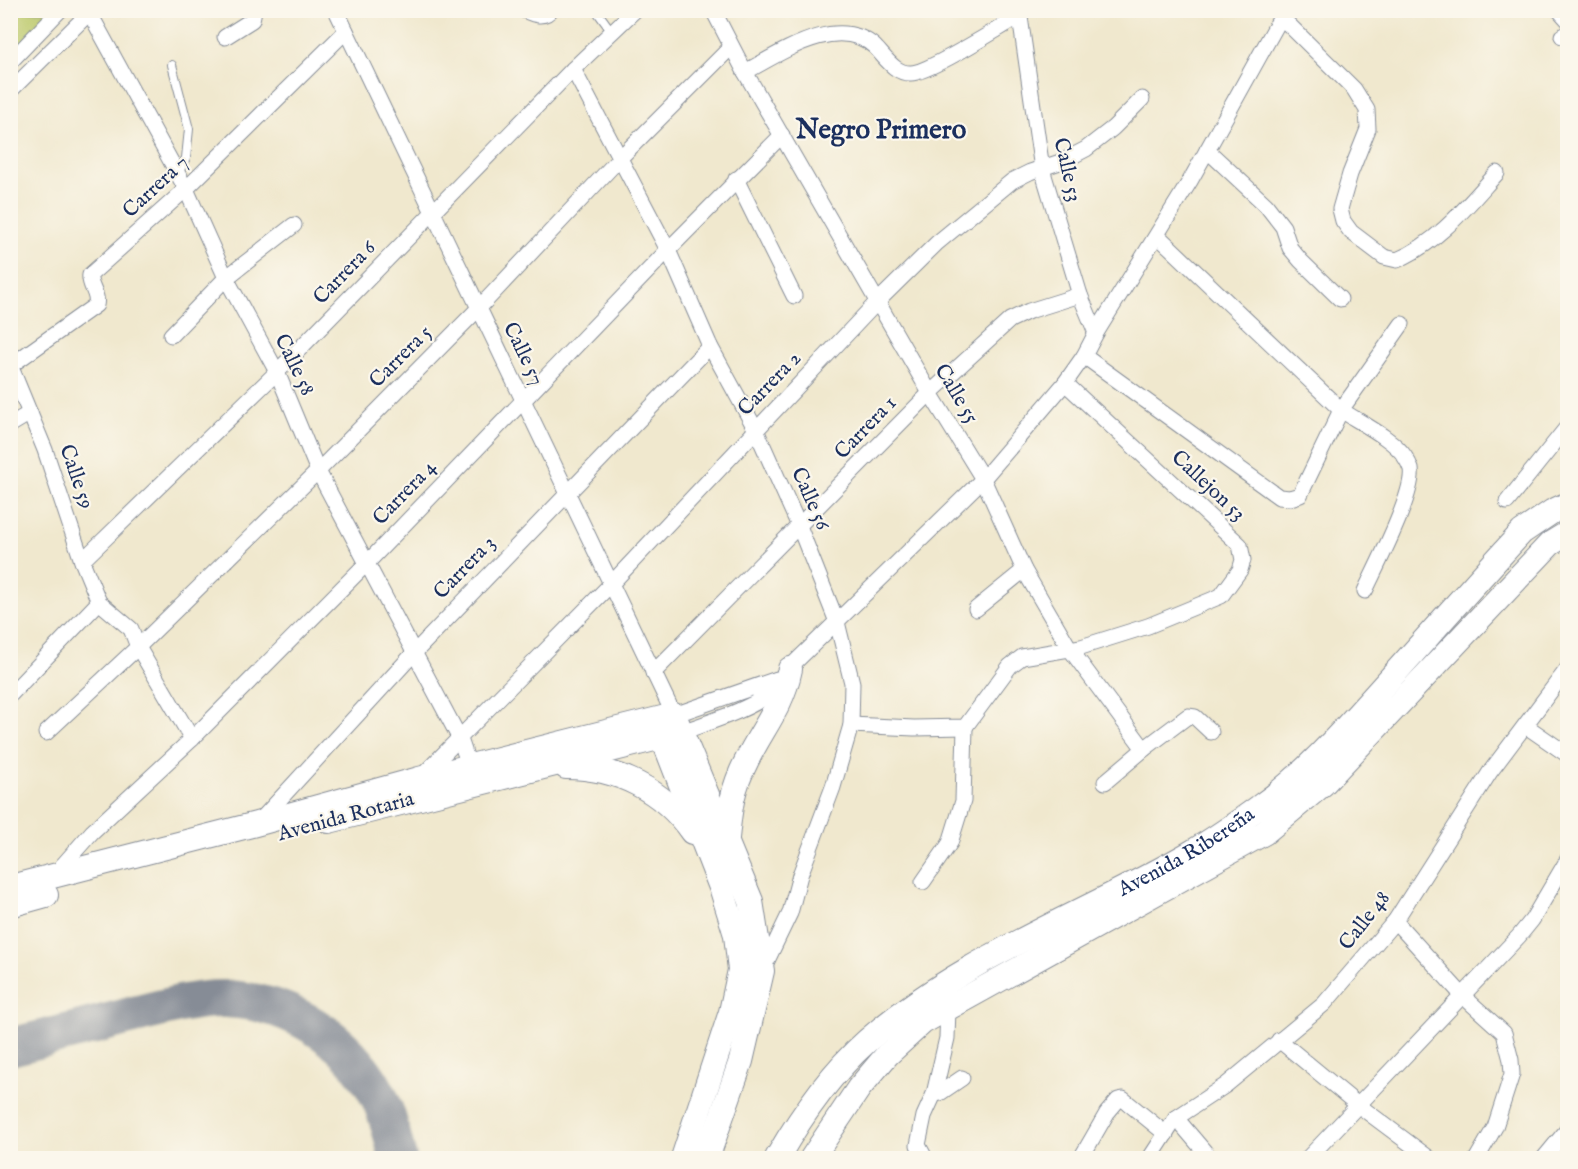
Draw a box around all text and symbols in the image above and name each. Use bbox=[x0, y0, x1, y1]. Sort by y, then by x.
district label: Negro Primero bbox=[795, 114, 967, 148]
street label: Calle 53 bbox=[1047, 135, 1087, 205]
street label: Carrera 7 bbox=[117, 150, 195, 224]
street label: Carrera 6 bbox=[308, 234, 383, 311]
street label: Calle 57 bbox=[496, 318, 550, 390]
street label: Carrera 5 bbox=[364, 320, 438, 394]
street label: Calle 58 bbox=[267, 330, 321, 400]
street label: Carrera 2 bbox=[732, 346, 808, 422]
street label: Calle 55 bbox=[928, 359, 984, 429]
street label: Carrera 1 bbox=[829, 390, 903, 466]
street label: Calle 59 bbox=[52, 441, 100, 513]
street label: Callejon 53 bbox=[1165, 445, 1251, 527]
street label: Carrera 4 bbox=[367, 454, 443, 531]
street label: Calle 56 bbox=[784, 463, 836, 536]
street label: Carrera 3 bbox=[428, 530, 502, 606]
street label: Avenida Rotaria bbox=[274, 786, 418, 848]
street label: Avenida Ribereña bbox=[1113, 801, 1261, 903]
street label: Calle 48 bbox=[1333, 886, 1397, 956]

